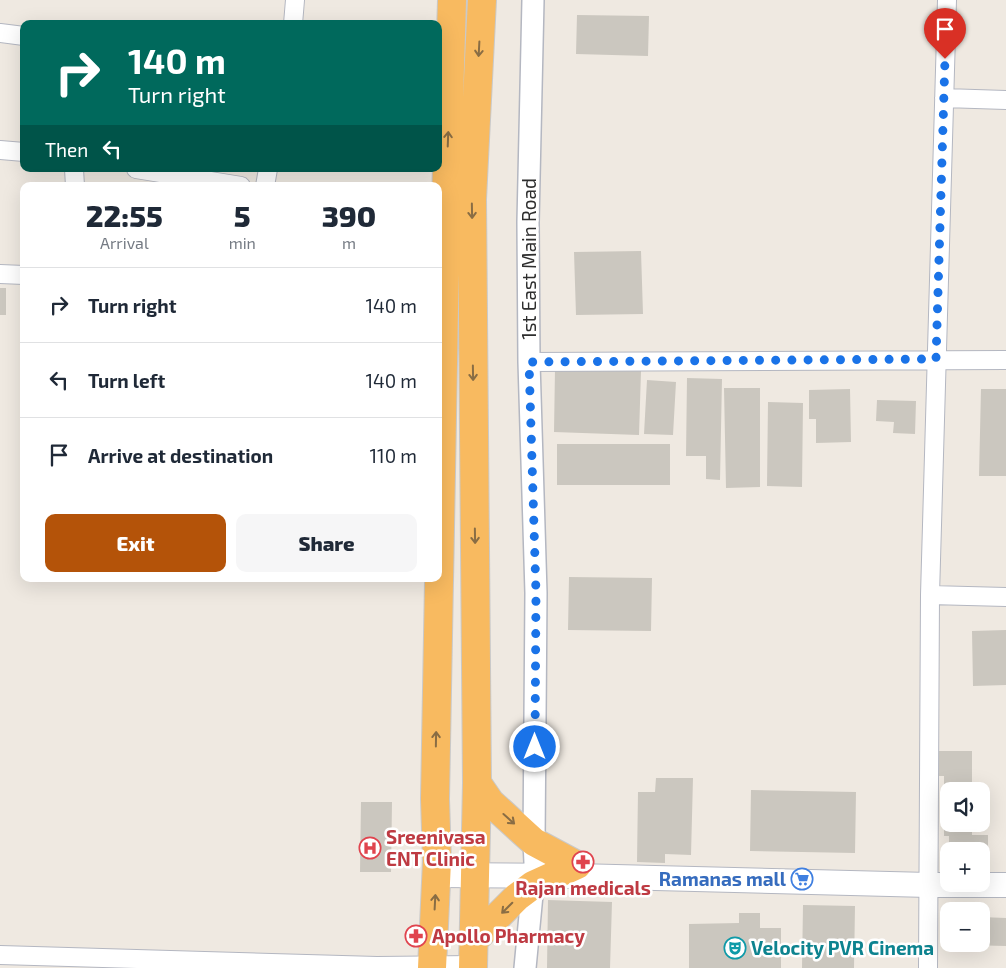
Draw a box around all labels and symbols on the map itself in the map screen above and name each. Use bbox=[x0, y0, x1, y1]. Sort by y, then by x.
pin bbox=[924, 8, 966, 59]
one-way arrow bbox=[475, 40, 484, 56]
one-way arrow bbox=[443, 132, 453, 148]
street label: 1st East Main Road bbox=[517, 178, 540, 340]
one-way arrow bbox=[467, 202, 477, 219]
one-way arrow bbox=[468, 365, 478, 381]
one-way arrow bbox=[470, 528, 480, 544]
position arrow bbox=[508, 720, 560, 772]
one-way arrow bbox=[432, 732, 441, 748]
one-way arrow bbox=[503, 813, 516, 825]
place label: Sreenivasa ENT Clinic bbox=[386, 825, 486, 870]
hospital icon: Sreenivasa ENT Clinic bbox=[358, 836, 382, 860]
pharmacy icon: Rajan medicals bbox=[571, 850, 595, 874]
place label: Ramanas mall bbox=[659, 867, 787, 890]
supermarket icon: Ramanas mall bbox=[790, 867, 814, 891]
place label: Rajan medicals bbox=[515, 876, 651, 899]
one-way arrow bbox=[430, 894, 439, 910]
one-way arrow bbox=[500, 902, 513, 914]
pharmacy icon: Apollo Pharmacy bbox=[404, 924, 428, 948]
place label: Apollo Pharmacy bbox=[432, 924, 585, 948]
theatre icon: Velocity PVR Cinema bbox=[723, 936, 747, 960]
place label: Velocity PVR Cinema bbox=[751, 936, 934, 960]

